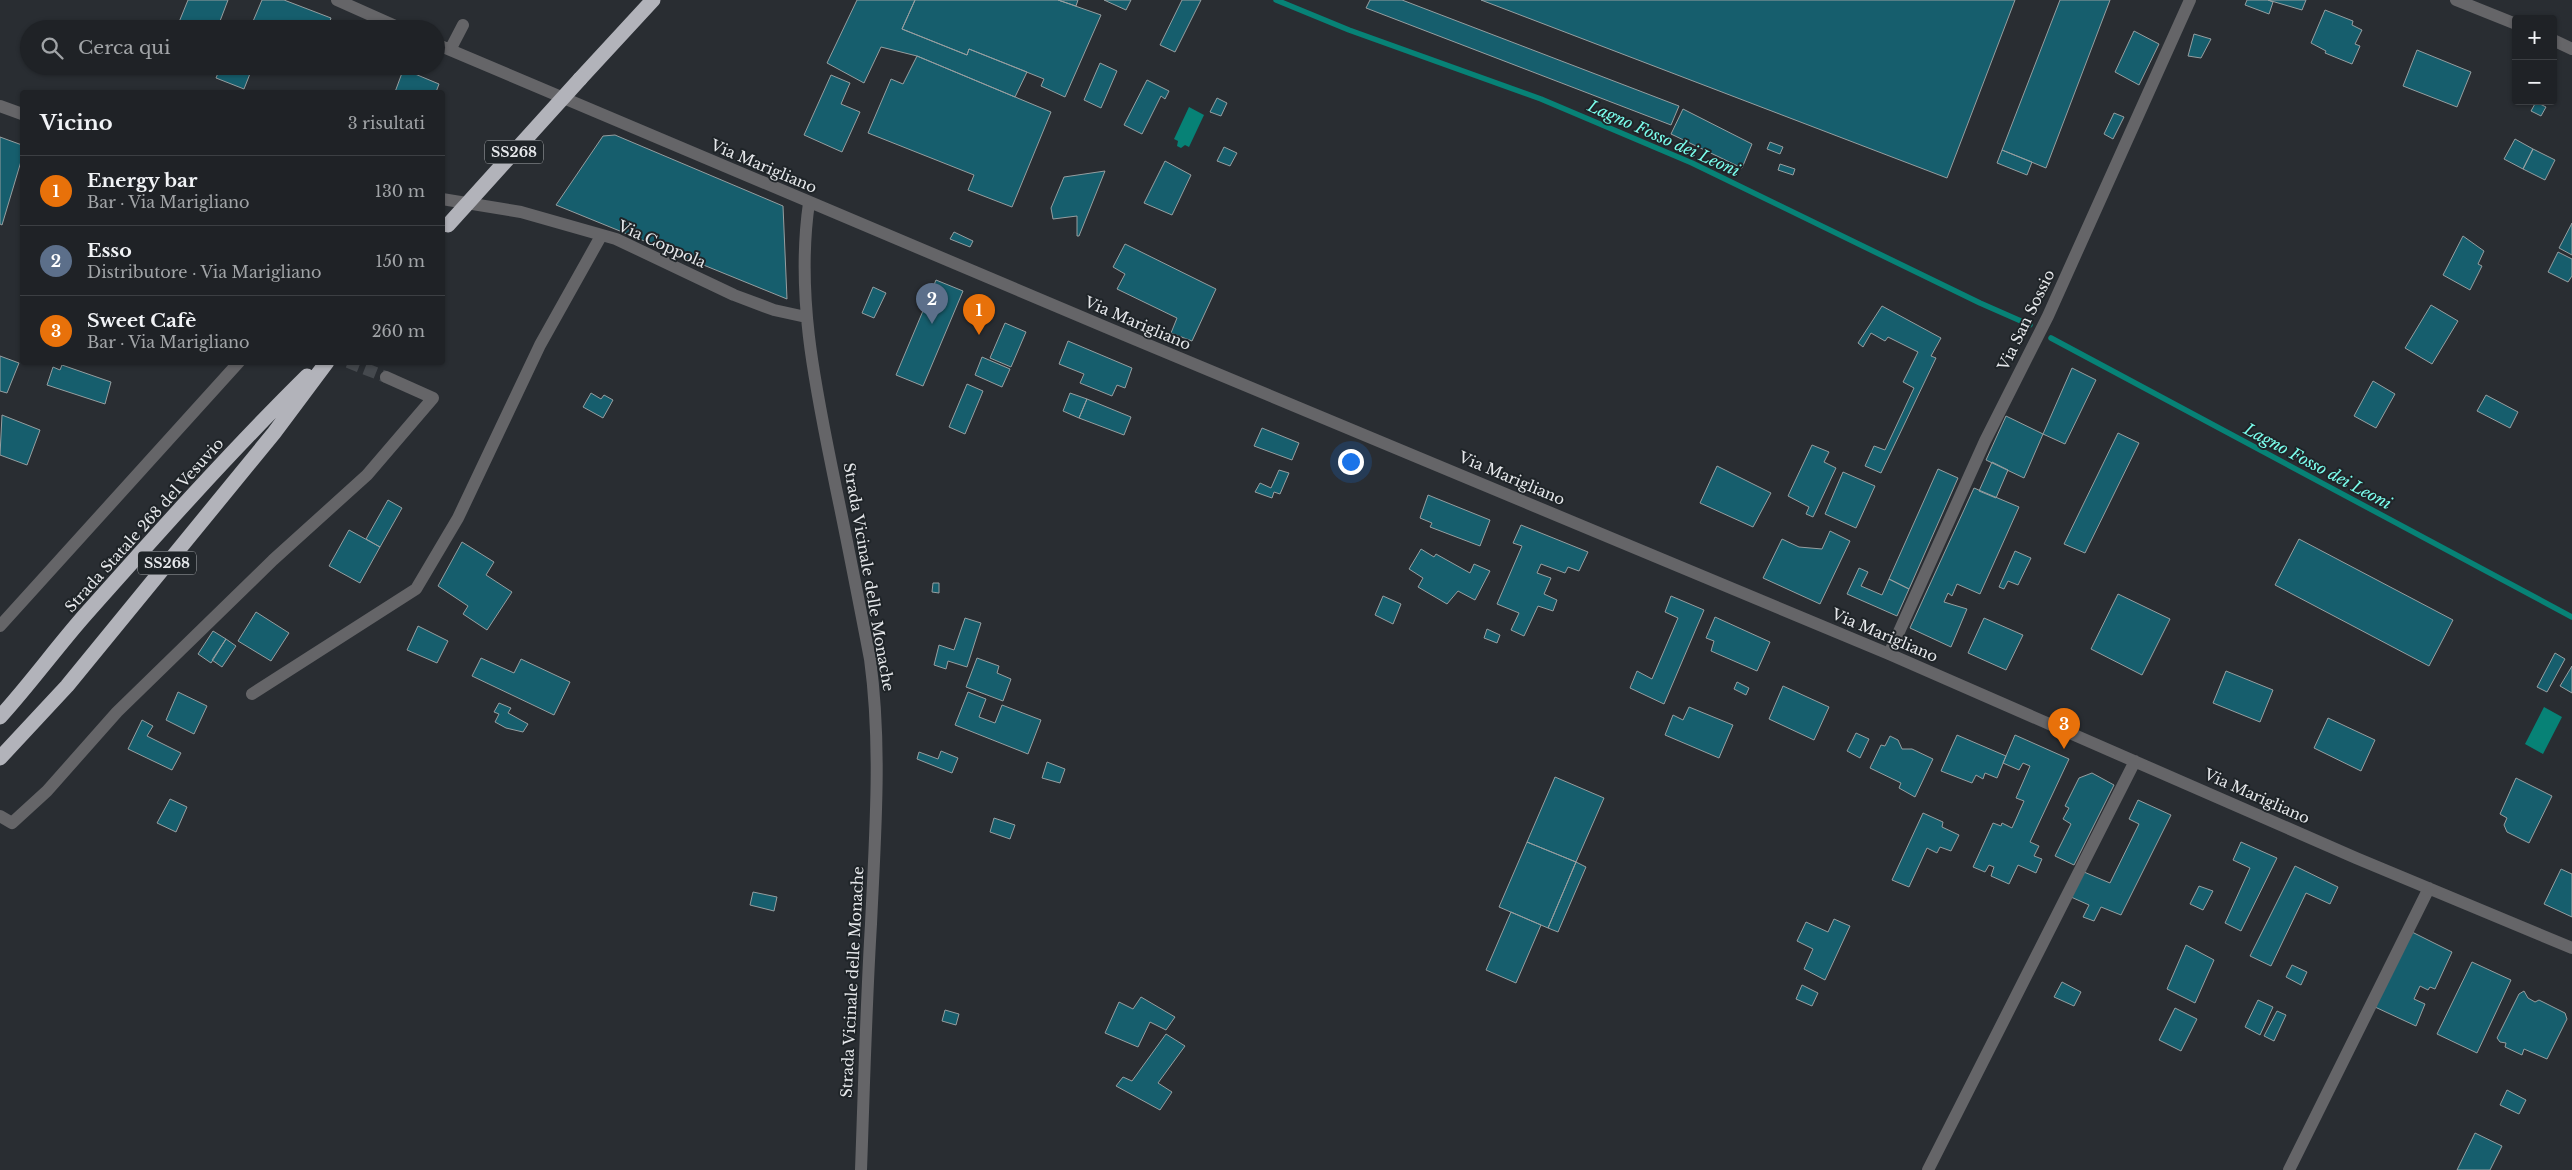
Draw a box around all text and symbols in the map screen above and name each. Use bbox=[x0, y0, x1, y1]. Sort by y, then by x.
map controls bbox=[2512, 15, 2557, 105]
button: + bbox=[2512, 15, 2557, 60]
search box bbox=[20, 20, 445, 75]
icon: search bbox=[38, 34, 66, 62]
text: Cerca qui bbox=[78, 36, 171, 59]
button: − bbox=[2512, 60, 2557, 105]
water label: Lagno Fosso dei Leoni bbox=[1584, 95, 1744, 181]
text: Vicino bbox=[40, 110, 113, 136]
text: 3 risultati bbox=[348, 113, 425, 133]
street label: Via Marigliano bbox=[707, 135, 820, 197]
road number: SS268 bbox=[485, 140, 543, 163]
text: Energy bar bbox=[87, 169, 197, 192]
text: 1 bbox=[53, 181, 59, 201]
text: 130 m bbox=[375, 181, 425, 201]
text: Bar · Via Marigliano bbox=[87, 192, 250, 212]
street label: Via Coppola bbox=[614, 216, 710, 272]
text: Esso bbox=[87, 239, 132, 262]
text: 2 bbox=[51, 251, 61, 271]
text: 150 m bbox=[376, 251, 425, 271]
text: Distributore · Via Marigliano bbox=[87, 262, 322, 282]
street label: Via San Sossio bbox=[1993, 266, 2059, 374]
pin: 2 bbox=[916, 283, 948, 324]
street label: Via Marigliano bbox=[1081, 292, 1194, 354]
pin: 1 bbox=[963, 294, 995, 335]
text: Sweet Cafè bbox=[87, 309, 196, 332]
text: 3 bbox=[51, 321, 61, 341]
text: 260 m bbox=[372, 321, 425, 341]
text: Bar · Via Marigliano bbox=[87, 332, 250, 352]
water label: Lagno Fosso dei Leoni bbox=[2240, 418, 2396, 514]
street label: Strada Statale 268 del Vesuvio bbox=[61, 434, 228, 616]
street label: Via Marigliano bbox=[1455, 447, 1568, 509]
your location bbox=[1338, 449, 1364, 475]
street label: Strada Vicinale delle Monache bbox=[840, 461, 898, 693]
road number: SS268 bbox=[138, 552, 196, 574]
street label: Via Marigliano bbox=[1828, 604, 1941, 666]
pin: 3 bbox=[2048, 708, 2080, 749]
street label: Via Marigliano bbox=[2200, 764, 2313, 828]
street label: Strada Vicinale delle Monache bbox=[836, 866, 868, 1098]

